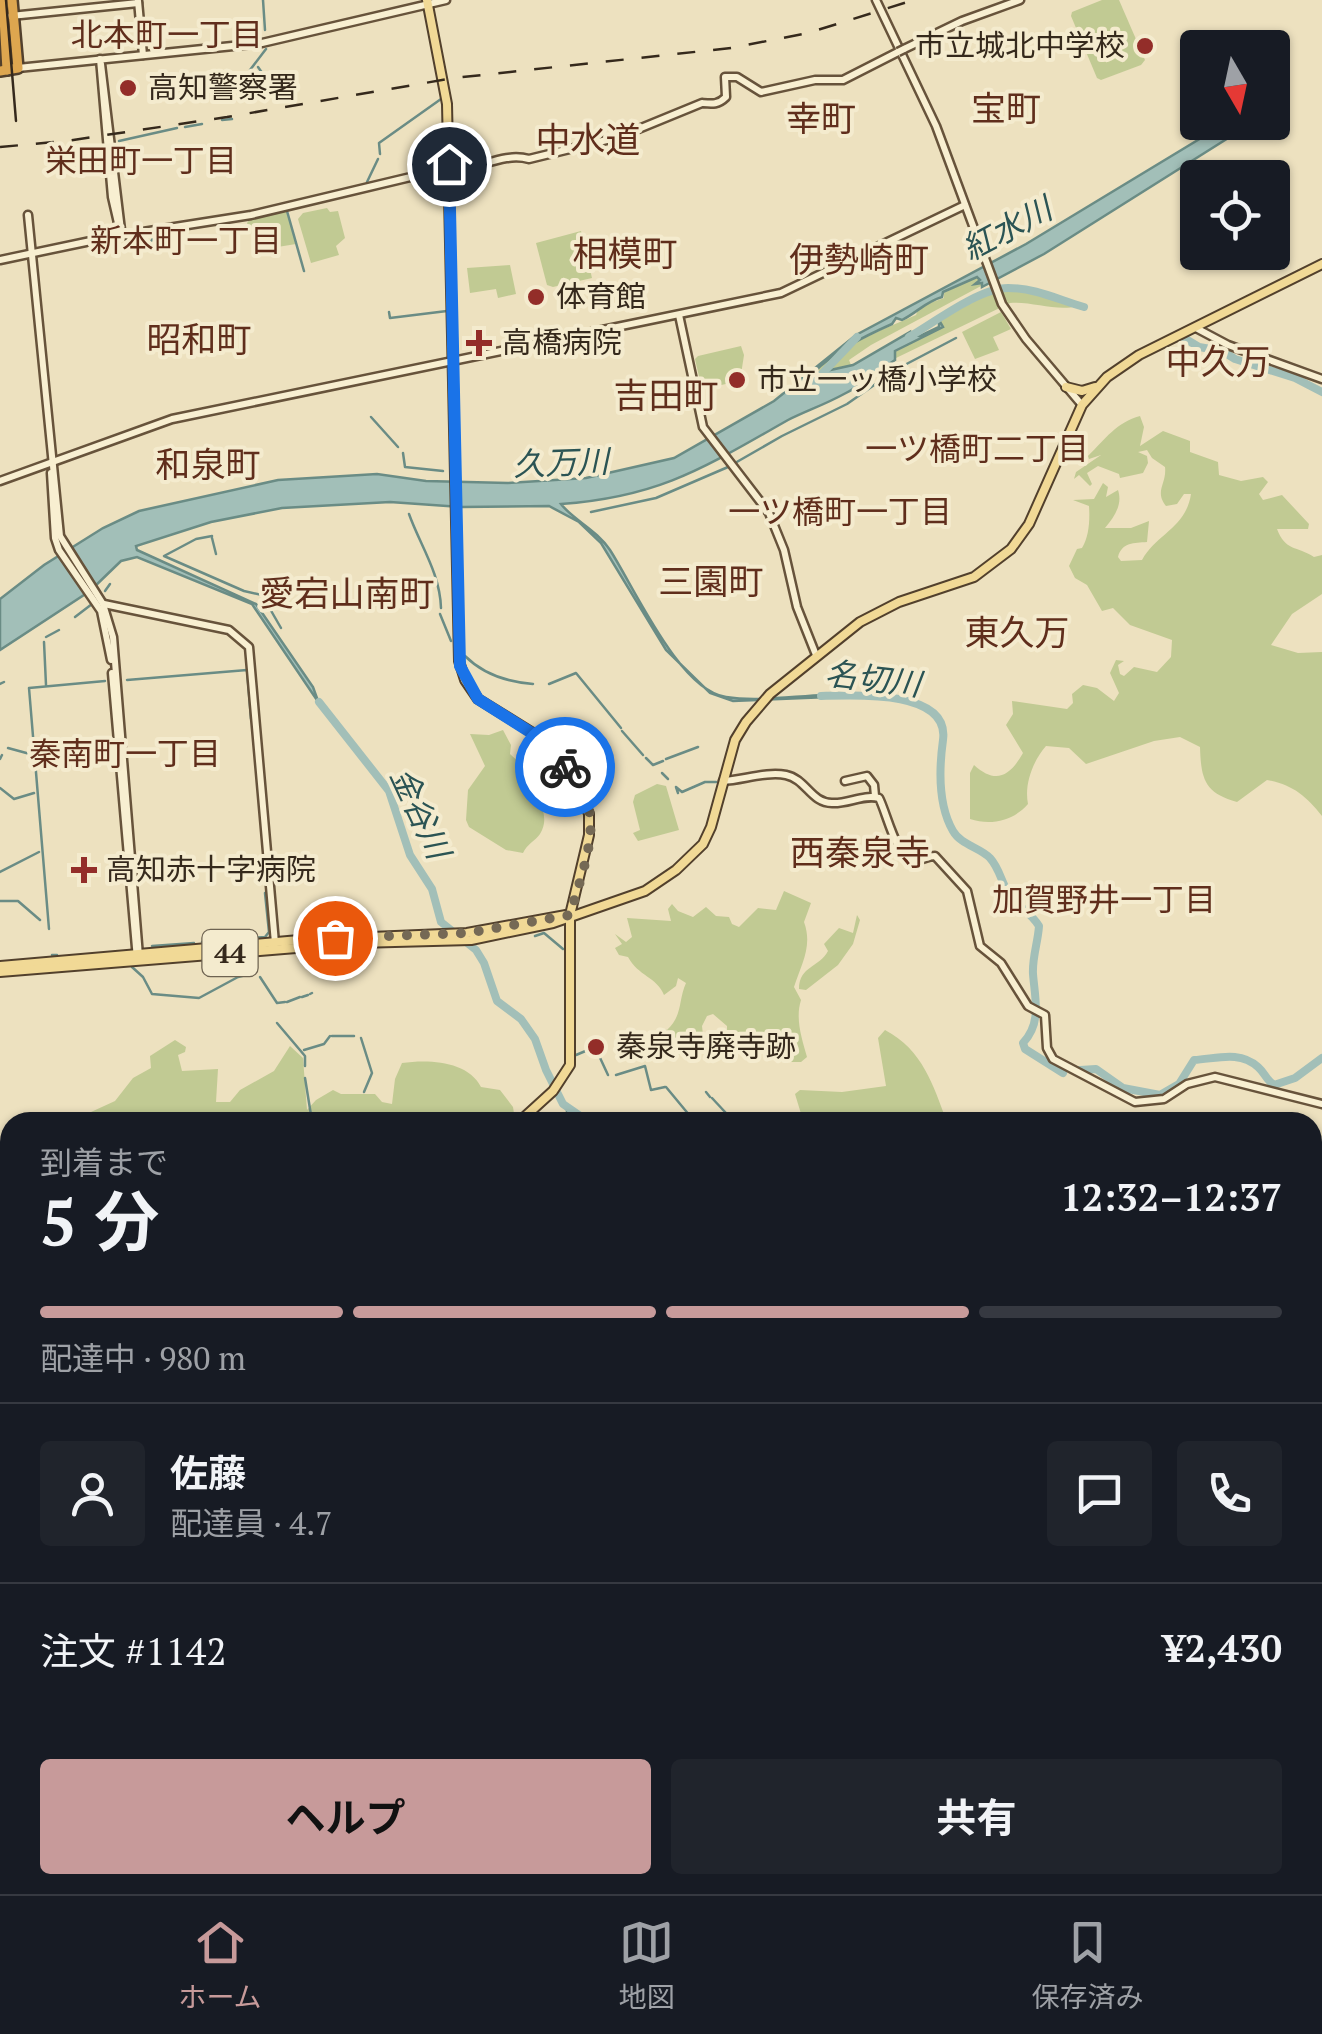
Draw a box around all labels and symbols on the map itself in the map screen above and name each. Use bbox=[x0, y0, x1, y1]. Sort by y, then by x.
district label: 北本町一丁目 bbox=[71, 13, 263, 55]
place label: 市立城北中学校 bbox=[915, 25, 1125, 65]
north arrow bbox=[1180, 30, 1290, 140]
marker: 市立城北中学校 bbox=[1134, 35, 1156, 57]
place label: 高知警察署 bbox=[148, 67, 298, 107]
marker: 高知警察署 bbox=[117, 77, 139, 99]
district label: 宝町 bbox=[971, 85, 1041, 131]
district label: 幸町 bbox=[786, 95, 856, 141]
district label: 中水道 bbox=[535, 116, 641, 162]
pin bbox=[407, 122, 492, 207]
district label: 栄田町一丁目 bbox=[45, 139, 237, 181]
water label: 紅水川 bbox=[954, 186, 1061, 269]
district label: 新本町一丁目 bbox=[90, 219, 282, 261]
district label: 相模町 bbox=[572, 230, 678, 276]
district label: 伊勢崎町 bbox=[789, 236, 929, 282]
place label: 体育館 bbox=[556, 276, 646, 316]
marker: 体育館 bbox=[525, 286, 547, 308]
district label: 昭和町 bbox=[146, 316, 252, 362]
place label: 高橋病院 bbox=[502, 322, 622, 362]
marker: 高橋病院 bbox=[466, 330, 492, 356]
district label: 中久万 bbox=[1165, 338, 1271, 384]
place label: 市立一ッ橋小学校 bbox=[757, 359, 997, 399]
marker: 市立一ッ橋小学校 bbox=[726, 369, 748, 391]
district label: 吉田町 bbox=[613, 372, 719, 418]
district label: 一ツ橋町二丁目 bbox=[865, 427, 1089, 469]
water label: 久万川 bbox=[512, 439, 613, 485]
district label: 和泉町 bbox=[155, 441, 261, 487]
district label: 一ツ橋町一丁目 bbox=[728, 490, 952, 532]
district label: 三園町 bbox=[658, 558, 764, 604]
district label: 愛宕山南町 bbox=[259, 570, 435, 616]
district label: 東久万 bbox=[964, 609, 1070, 655]
water label: 名切川 bbox=[823, 651, 926, 705]
courier bbox=[515, 717, 615, 817]
district label: 秦南町一丁目 bbox=[29, 732, 221, 774]
water label: 金谷川 bbox=[382, 760, 461, 868]
district label: 西秦泉寺 bbox=[790, 829, 930, 875]
place label: 高知赤十字病院 bbox=[106, 849, 316, 889]
marker: 高知赤十字病院 bbox=[71, 857, 97, 883]
district label: 加賀野井一丁目 bbox=[992, 878, 1216, 920]
pin bbox=[293, 896, 378, 981]
road number: 44 bbox=[202, 930, 258, 976]
place label: 秦泉寺廃寺跡 bbox=[616, 1026, 796, 1066]
marker: 秦泉寺廃寺跡 bbox=[585, 1036, 607, 1058]

